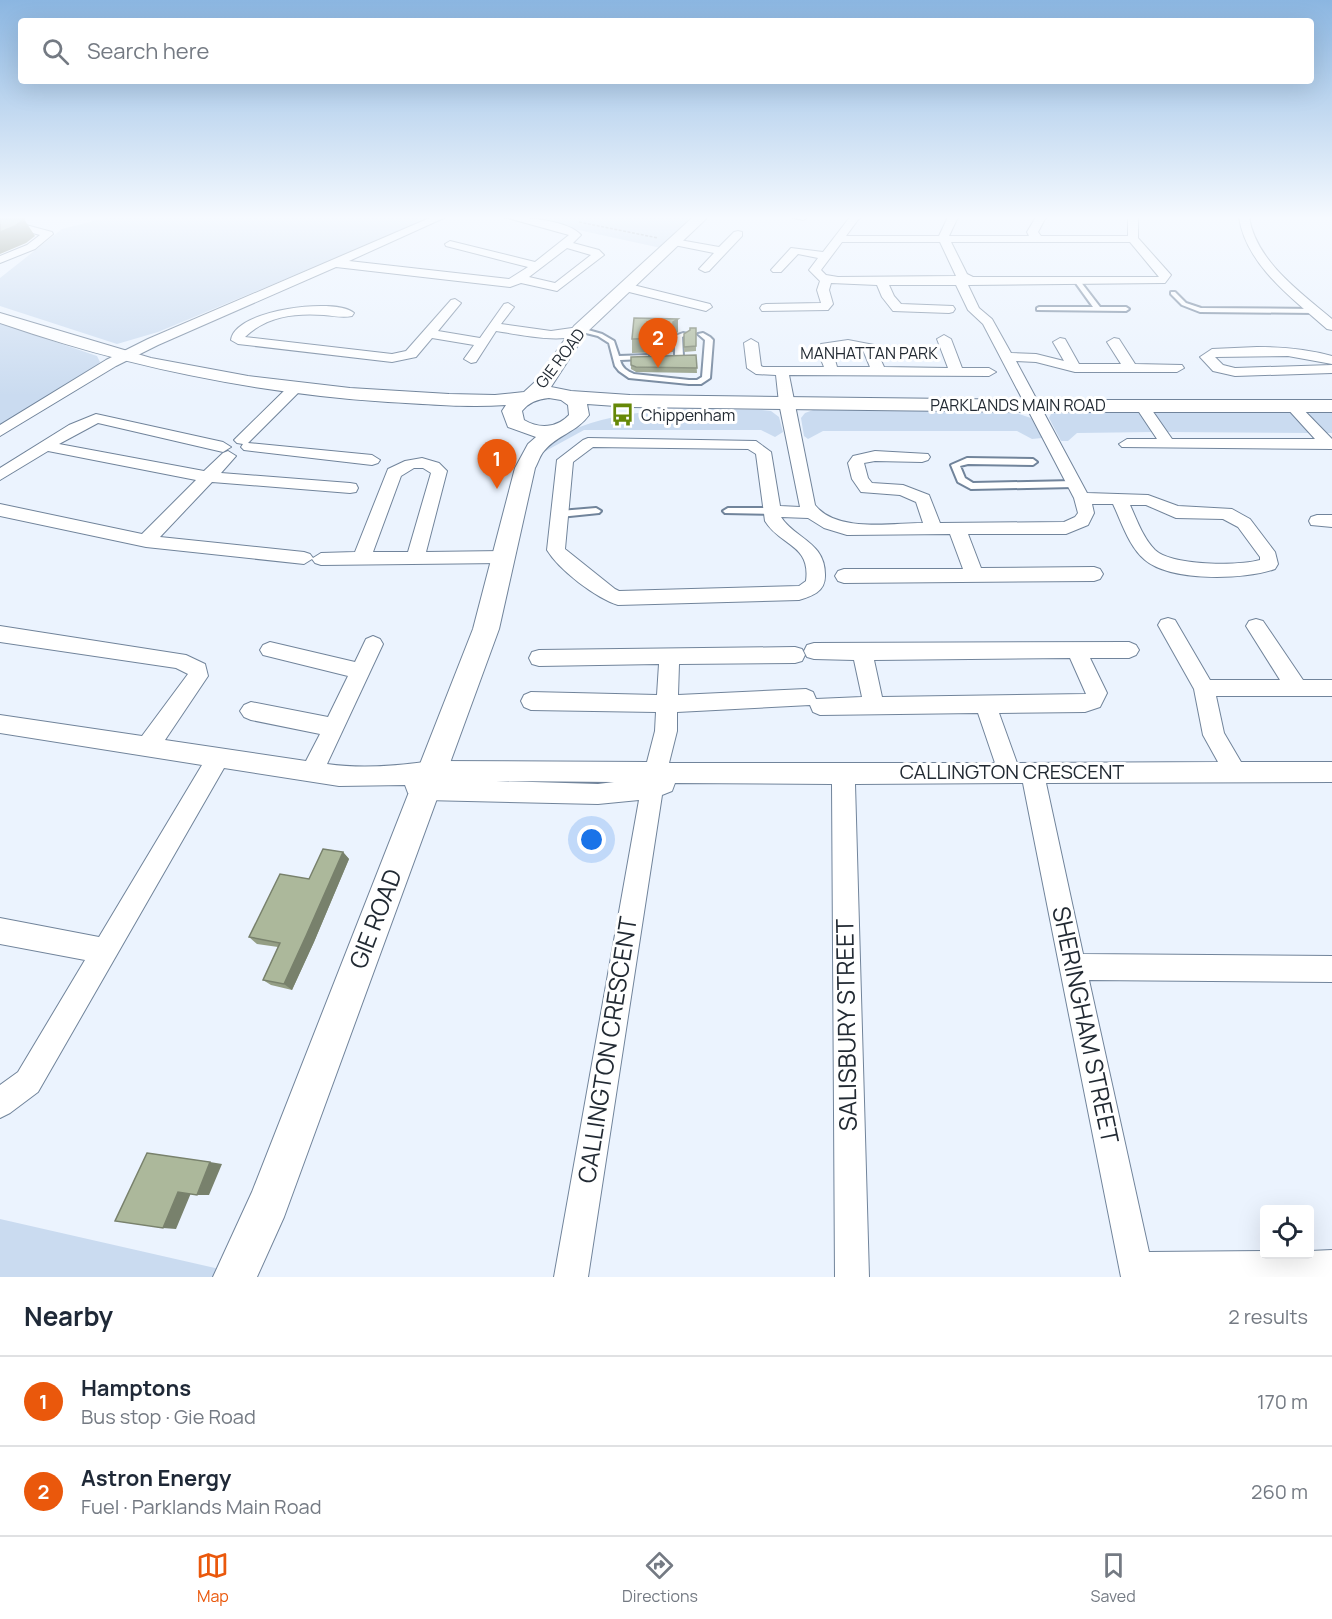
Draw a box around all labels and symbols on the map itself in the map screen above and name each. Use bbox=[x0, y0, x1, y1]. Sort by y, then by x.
pin: 2 bbox=[638, 318, 678, 368]
street label: GIE ROAD bbox=[530, 323, 590, 392]
street label: MANHATTAN PARK bbox=[800, 342, 938, 364]
street label: PARKLANDS MAIN ROAD bbox=[930, 394, 1106, 416]
bus stop icon: Chippenham bbox=[610, 402, 636, 428]
place label: Chippenham bbox=[641, 404, 735, 426]
pin: 1 bbox=[478, 440, 516, 489]
street label: CALLINGTON CRESCENT bbox=[900, 758, 1124, 785]
your location bbox=[577, 825, 606, 854]
street label: GIE ROAD bbox=[340, 864, 409, 973]
street label: SHERINGHAM STREET bbox=[1045, 903, 1128, 1147]
street label: CALLINGTON CRESCENT bbox=[569, 913, 644, 1185]
street label: SALISBURY STREET bbox=[827, 918, 864, 1131]

